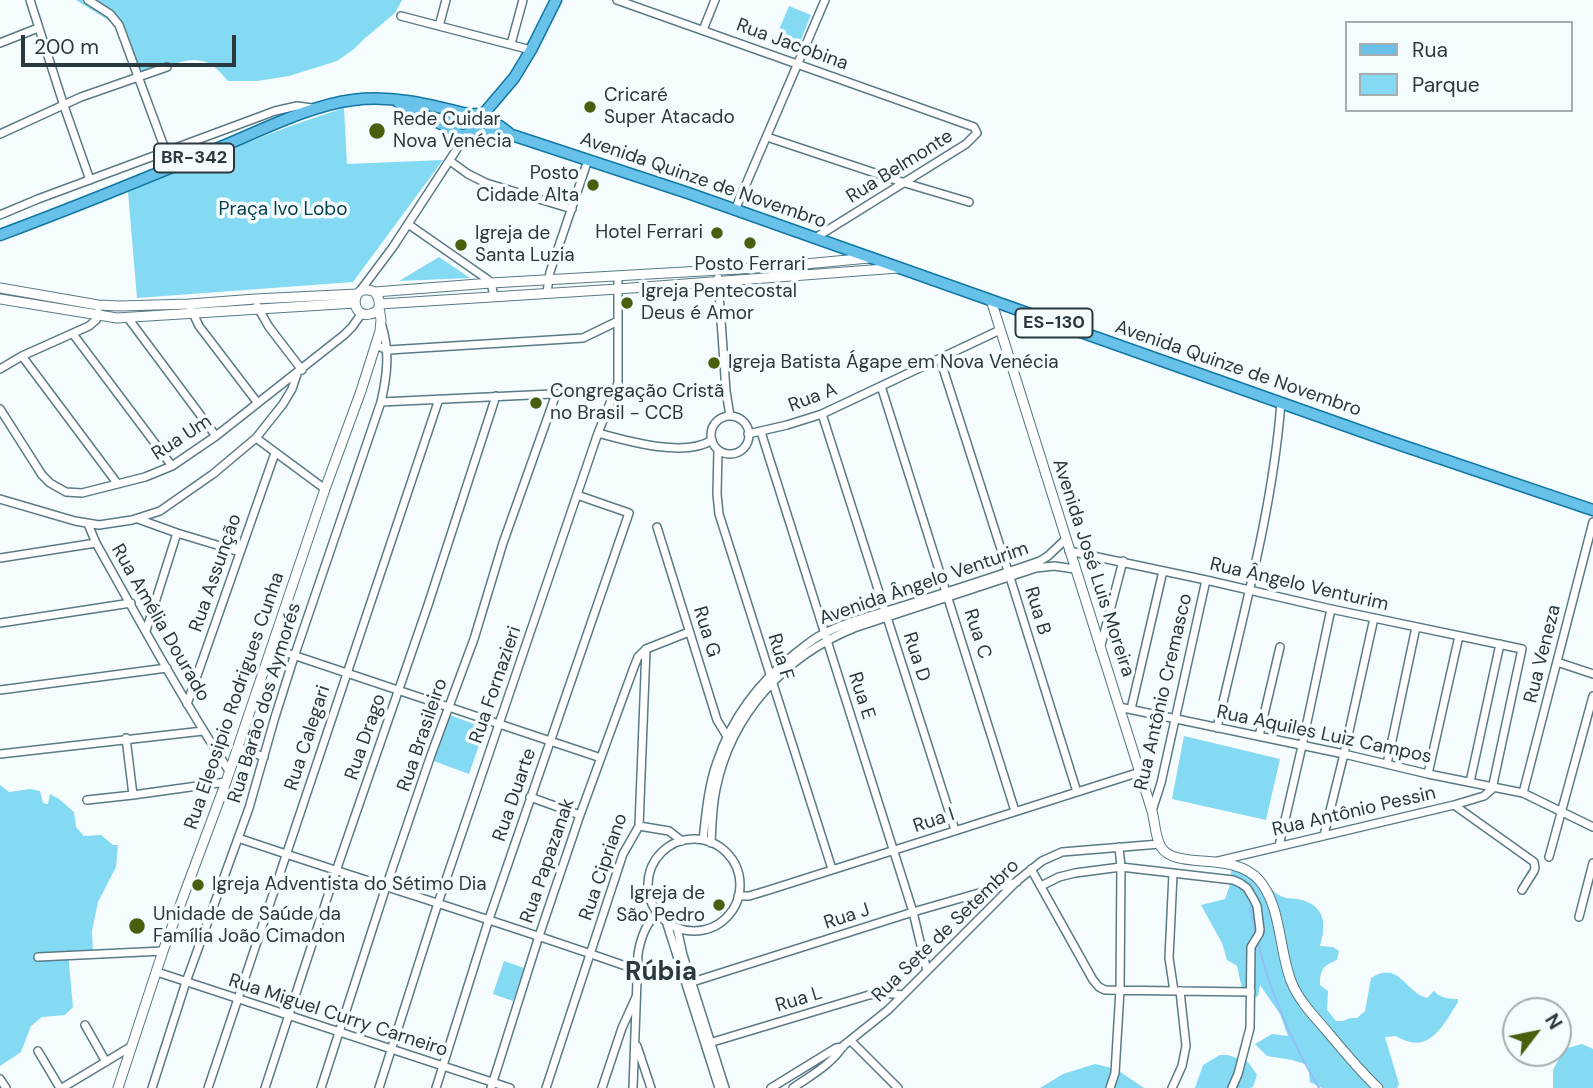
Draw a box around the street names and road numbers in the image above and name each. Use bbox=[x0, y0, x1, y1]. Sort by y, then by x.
street label: Rua Jacobina bbox=[733, 14, 851, 76]
street label: Rua Belmonte bbox=[843, 125, 957, 209]
street label: Avenida Quinze de Novembro bbox=[577, 128, 829, 234]
road number: BR-342 bbox=[154, 144, 234, 173]
road number: ES-130 bbox=[1016, 309, 1092, 338]
street label: Avenida Quinze de Novembro bbox=[1112, 316, 1364, 422]
street label: Rua A bbox=[785, 378, 841, 418]
street label: Rua Um bbox=[148, 410, 216, 466]
street label: Avenida José Luis Moreira bbox=[1047, 456, 1139, 680]
street label: Rua Assunção bbox=[185, 511, 247, 635]
street label: Avenida Ângelo Venturim bbox=[816, 537, 1032, 631]
street label: Rua Amélia Dourado bbox=[106, 540, 214, 706]
street label: Rua Ângelo Venturim bbox=[1207, 553, 1391, 617]
street label: Rua Eleosipio Rodrigues Cunha bbox=[180, 569, 290, 833]
street label: Rua B bbox=[1019, 584, 1055, 638]
street label: Rua Antônio Cremasco bbox=[1130, 591, 1198, 793]
street label: Rua Barão dos Aymorés bbox=[224, 600, 306, 806]
street label: Rua Veneza bbox=[1520, 602, 1566, 706]
street label: Rua G bbox=[688, 604, 724, 660]
street label: Rua C bbox=[958, 606, 996, 662]
street label: Rua Fornazieri bbox=[465, 623, 527, 747]
street label: Rua D bbox=[897, 629, 935, 685]
street label: Rua F bbox=[762, 631, 798, 683]
street label: Rua E bbox=[843, 670, 879, 722]
street label: Rua Brasileiro bbox=[393, 675, 453, 795]
street label: Rua Calegari bbox=[280, 683, 336, 793]
street label: Rua Drago bbox=[341, 691, 391, 783]
street label: Rua Aquiles Luiz Campos bbox=[1214, 701, 1434, 769]
street label: Rua Duarte bbox=[488, 745, 542, 845]
street label: Rua Antônio Pessin bbox=[1270, 782, 1438, 842]
street label: Rua Papazanak bbox=[516, 796, 580, 926]
street label: Rua I bbox=[911, 804, 957, 838]
street label: Rua Cipriano bbox=[575, 810, 633, 924]
street label: Rua Sete de Setembro bbox=[868, 855, 1024, 1007]
street label: Rua J bbox=[821, 899, 873, 935]
street label: Rua Miguel Curry Carneiro bbox=[226, 970, 450, 1062]
street label: Rua L bbox=[773, 982, 825, 1018]

